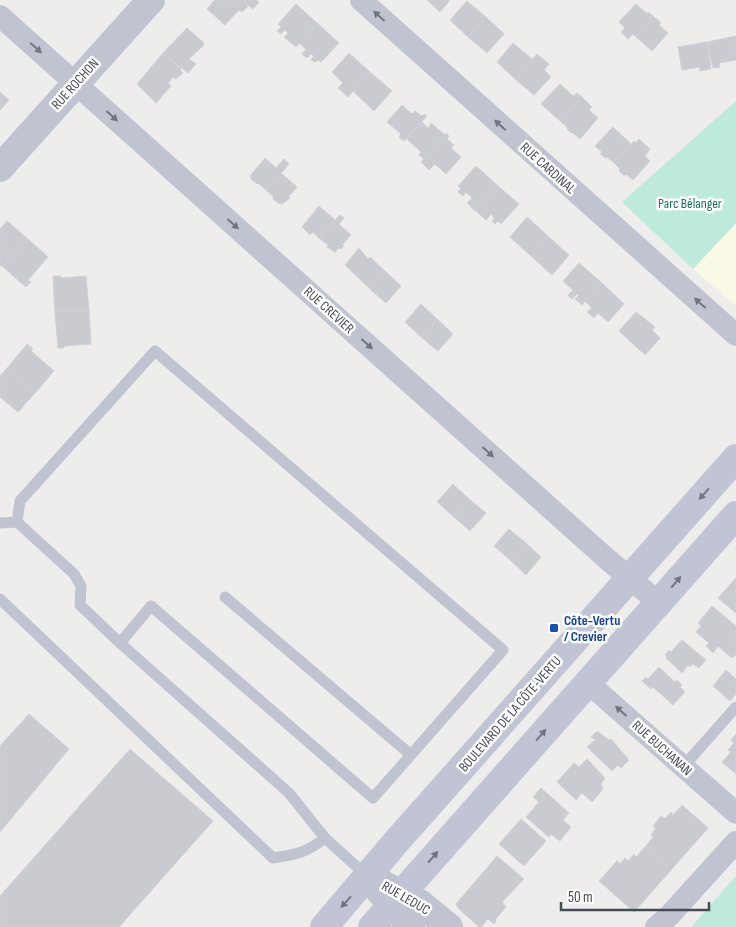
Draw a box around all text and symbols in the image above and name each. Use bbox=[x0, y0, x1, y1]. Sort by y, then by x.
one-way arrow bbox=[372, 11, 385, 22]
one-way arrow bbox=[30, 42, 42, 54]
street label: RUE ROCHON bbox=[48, 55, 102, 113]
one-way arrow bbox=[105, 110, 117, 122]
one-way arrow bbox=[494, 119, 507, 130]
street label: RUE CARDINAL bbox=[517, 139, 579, 197]
park label: Parc Bélanger bbox=[658, 195, 722, 212]
one-way arrow bbox=[226, 218, 238, 230]
street label: RUE CREVIER bbox=[300, 283, 358, 337]
one-way arrow bbox=[693, 297, 706, 308]
one-way arrow bbox=[360, 338, 372, 350]
one-way arrow bbox=[482, 447, 495, 458]
one-way arrow bbox=[698, 488, 710, 500]
one-way arrow bbox=[671, 576, 682, 589]
place label: Côte-Vertu / Crevier bbox=[564, 612, 620, 645]
marker: Côte-Vertu / Crevier bbox=[548, 622, 560, 634]
street label: BOULEVARD DE LA CÔTE-VERTU bbox=[455, 653, 565, 775]
one-way arrow bbox=[615, 705, 627, 717]
street label: RUE BUCHANAN bbox=[629, 717, 695, 779]
one-way arrow bbox=[535, 729, 547, 741]
one-way arrow bbox=[428, 850, 439, 863]
street label: RUE LEDUC bbox=[379, 877, 433, 919]
scale bar bbox=[561, 880, 708, 912]
text: 50 m bbox=[568, 888, 593, 907]
one-way arrow bbox=[340, 895, 352, 907]

